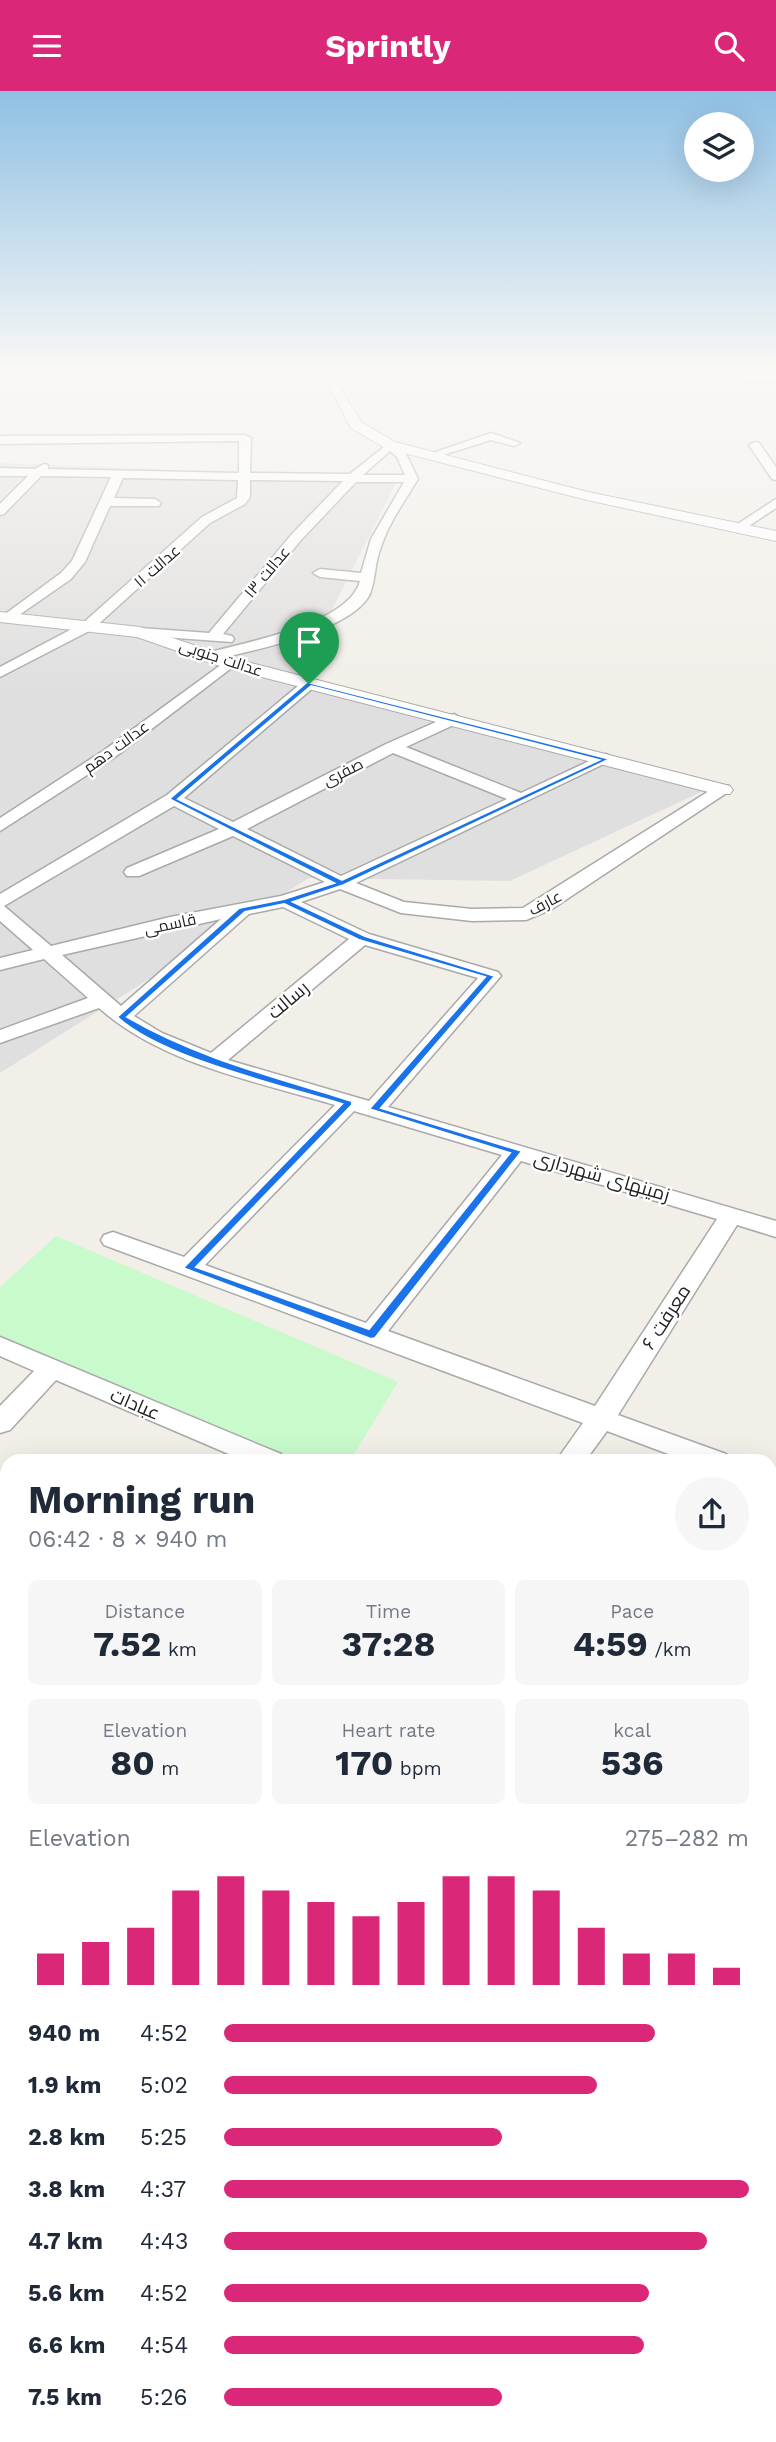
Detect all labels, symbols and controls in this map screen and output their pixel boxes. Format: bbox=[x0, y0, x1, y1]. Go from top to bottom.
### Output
icon: menu bbox=[28, 27, 66, 65]
text: Sprintly bbox=[325, 27, 451, 65]
icon: search bbox=[710, 27, 748, 65]
map controls bbox=[684, 112, 754, 182]
button: layers bbox=[684, 112, 754, 182]
street label: عدالت ۱۱ bbox=[130, 541, 184, 591]
street label: عدالت ۱۳ bbox=[240, 543, 294, 601]
pin bbox=[279, 612, 339, 684]
icon: arrive bbox=[290, 623, 328, 661]
street label: عدالت جنوبی bbox=[177, 636, 265, 681]
street label: عدالت دهم bbox=[80, 717, 154, 779]
street label: صفری bbox=[320, 754, 367, 791]
street label: عارف bbox=[525, 886, 565, 920]
street label: قاسمی bbox=[142, 909, 198, 940]
street label: رسالت bbox=[263, 976, 313, 1024]
street label: زمینهای شهرداری bbox=[531, 1146, 673, 1206]
street label: معرفت ۶ bbox=[637, 1280, 695, 1354]
street label: عبادات bbox=[107, 1383, 163, 1425]
button: share bbox=[675, 1477, 749, 1551]
text: Morning run bbox=[28, 1478, 255, 1522]
text: 06:42 · 8 × 940 m bbox=[28, 1526, 228, 1553]
text: Distance bbox=[104, 1600, 185, 1623]
text: Time bbox=[366, 1600, 411, 1623]
text: Pace bbox=[610, 1600, 654, 1623]
text: 7.52 bbox=[93, 1623, 161, 1665]
text: 37:28 bbox=[342, 1623, 435, 1665]
text: 4:59 bbox=[573, 1623, 648, 1665]
text: km bbox=[161, 1638, 197, 1661]
text: /km bbox=[648, 1638, 692, 1661]
text: Elevation bbox=[102, 1719, 187, 1742]
text: Heart rate bbox=[342, 1719, 435, 1742]
text: kcal bbox=[613, 1719, 651, 1742]
text: 80 bbox=[110, 1742, 155, 1784]
text: 170 bbox=[335, 1742, 393, 1784]
text: 536 bbox=[601, 1742, 664, 1784]
text: m bbox=[155, 1757, 179, 1780]
text: bpm bbox=[393, 1757, 442, 1780]
text: Elevation bbox=[28, 1825, 131, 1852]
text: 275–282 m bbox=[625, 1825, 749, 1852]
text: 940 m bbox=[28, 2020, 100, 2047]
text: 4:52 bbox=[140, 2020, 188, 2047]
text: 1.9 km bbox=[28, 2072, 101, 2099]
text: 5:02 bbox=[140, 2072, 188, 2099]
text: 2.8 km bbox=[28, 2124, 105, 2151]
text: 5:25 bbox=[140, 2124, 187, 2151]
text: 3.8 km bbox=[28, 2176, 105, 2203]
text: 4:37 bbox=[140, 2176, 186, 2203]
text: 4.7 km bbox=[28, 2228, 103, 2255]
text: 4:43 bbox=[140, 2228, 188, 2255]
text: 5.6 km bbox=[28, 2280, 105, 2307]
text: 4:52 bbox=[140, 2280, 188, 2307]
text: 6.6 km bbox=[28, 2332, 105, 2359]
text: 4:54 bbox=[140, 2332, 188, 2359]
text: 7.5 km bbox=[28, 2384, 102, 2411]
text: 5:26 bbox=[140, 2384, 188, 2411]

